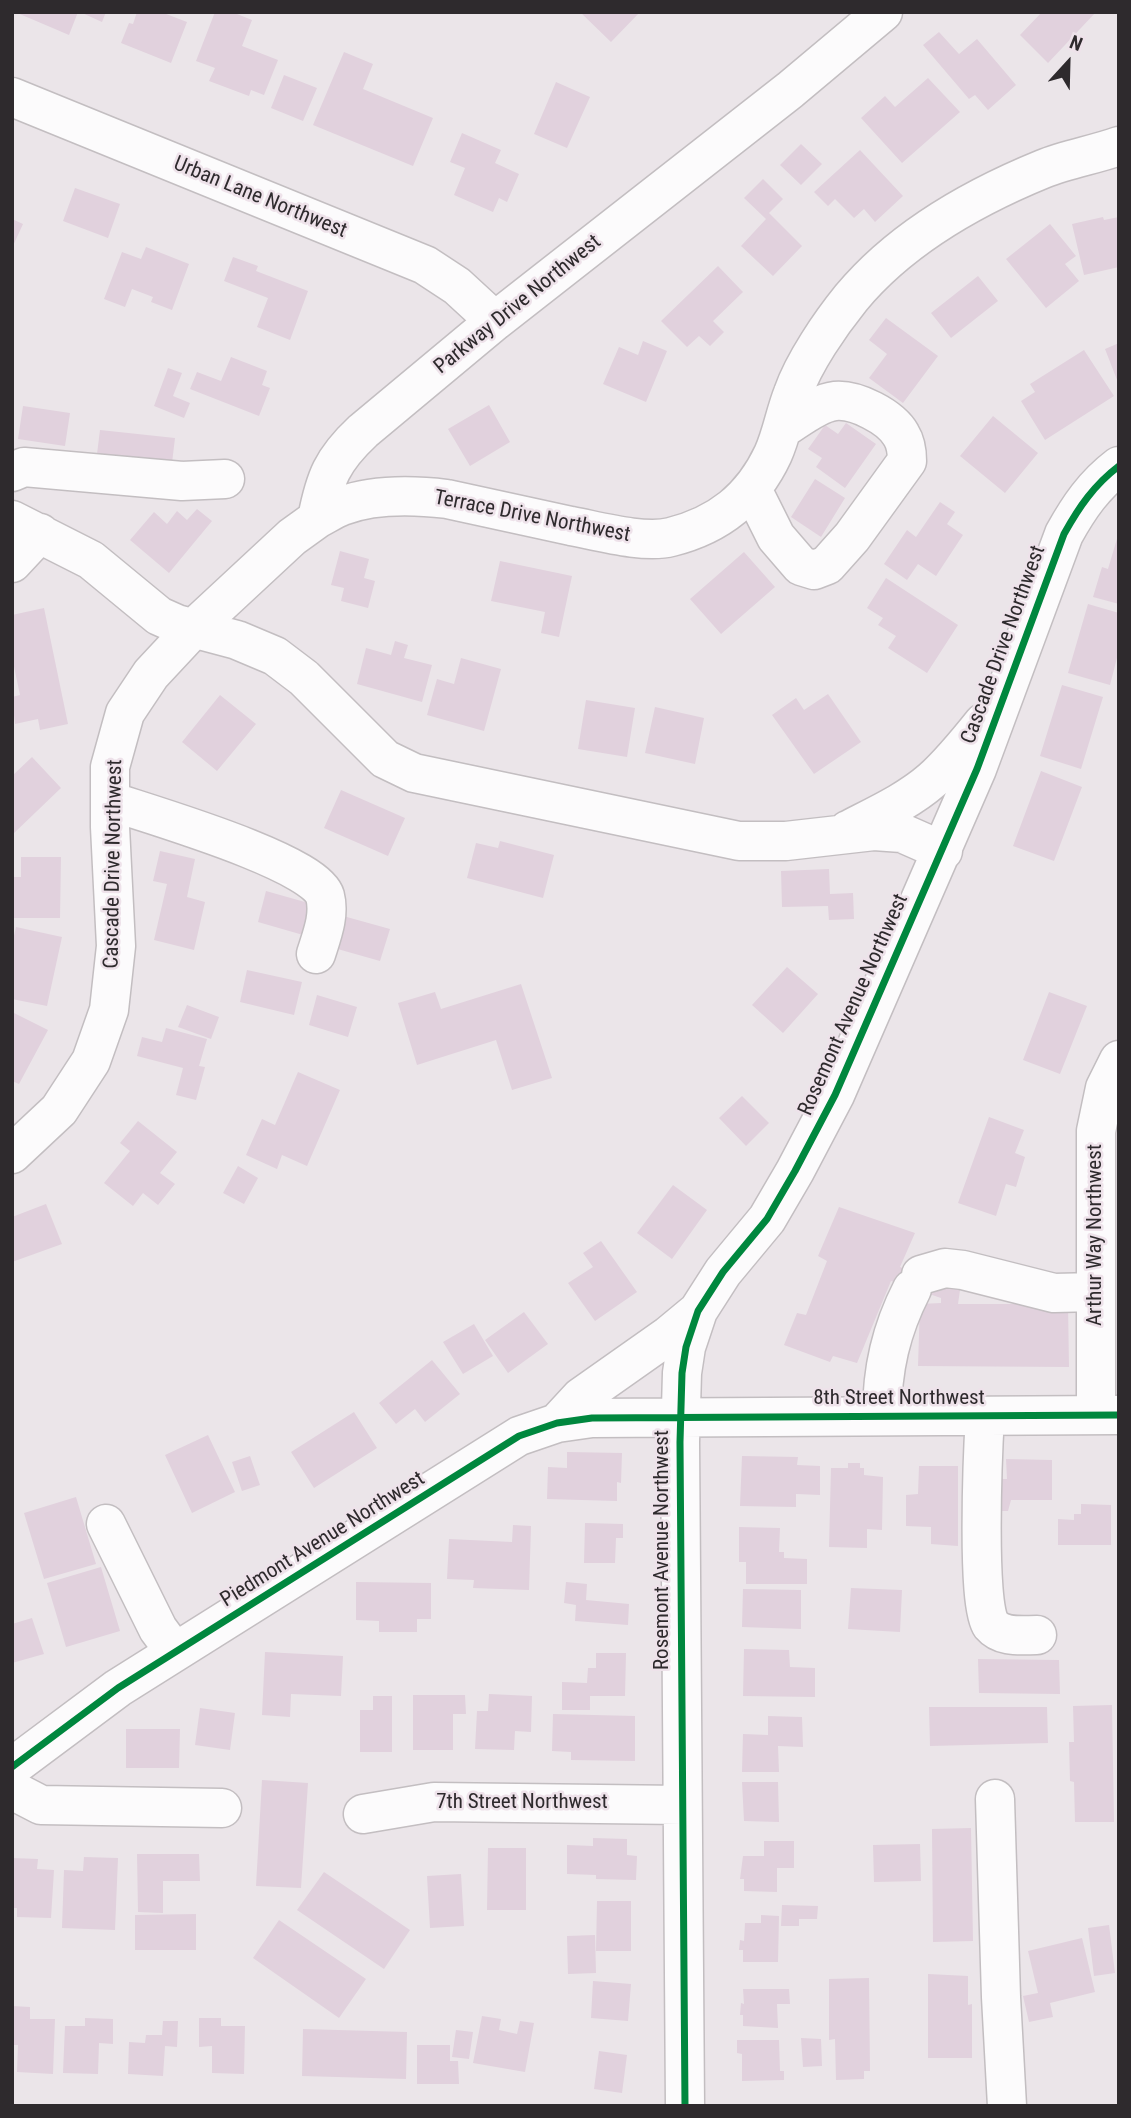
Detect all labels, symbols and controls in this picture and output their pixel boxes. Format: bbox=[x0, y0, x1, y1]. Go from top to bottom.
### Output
north arrow bbox=[1033, 28, 1103, 98]
text: N bbox=[1066, 30, 1086, 56]
street label: Urban Lane Northwest bbox=[170, 152, 350, 244]
street label: Parkway Drive Northwest bbox=[429, 230, 607, 380]
street label: Terrace Drive Northwest bbox=[432, 486, 632, 548]
street label: Cascade Drive Northwest bbox=[956, 542, 1052, 748]
street label: Cascade Drive Northwest bbox=[100, 759, 128, 969]
street label: Rosemont Avenue Northwest bbox=[794, 890, 914, 1120]
street label: Arthur Way Northwest bbox=[1083, 1144, 1109, 1326]
street label: 8th Street Northwest bbox=[813, 1386, 985, 1412]
street label: Rosemont Avenue Northwest bbox=[650, 1430, 676, 1670]
street label: Piedmont Avenue Northwest bbox=[216, 1467, 430, 1613]
street label: 7th Street Northwest bbox=[436, 1790, 608, 1816]

